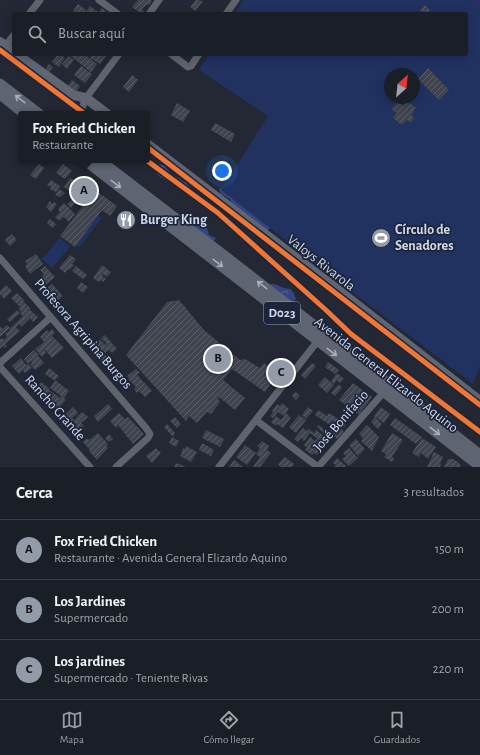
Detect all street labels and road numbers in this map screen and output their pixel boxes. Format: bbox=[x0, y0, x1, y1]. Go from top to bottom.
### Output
street label: Valoys Rivarola bbox=[284, 232, 358, 294]
street label: Profesora Agripina Burgos bbox=[31, 276, 135, 392]
road number: D023 bbox=[264, 302, 300, 324]
street label: Avenida General Elizardo Aquino bbox=[312, 315, 460, 435]
street label: Rancho Grande bbox=[22, 373, 88, 443]
street label: José Bonifacio bbox=[311, 388, 371, 454]

